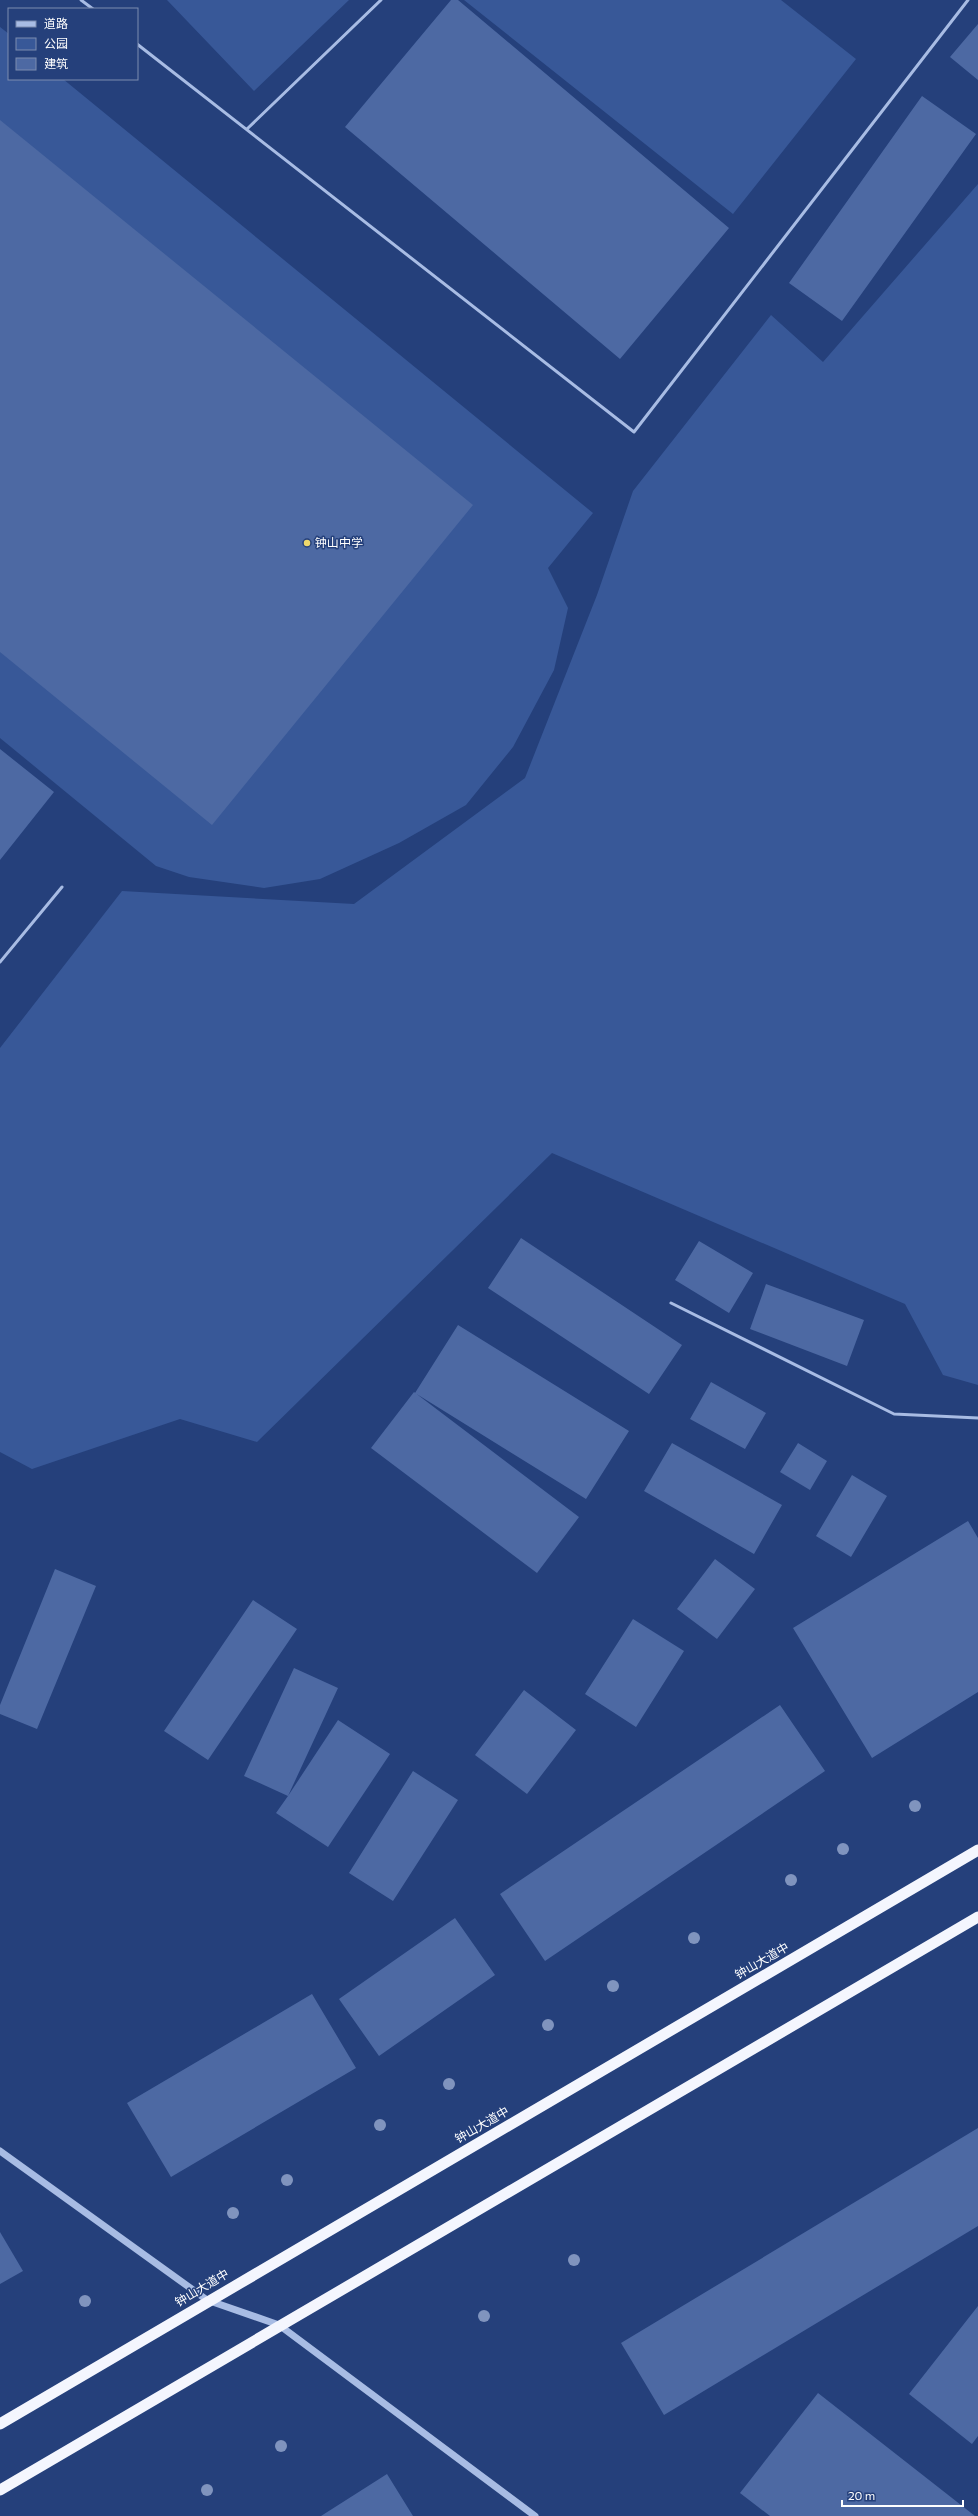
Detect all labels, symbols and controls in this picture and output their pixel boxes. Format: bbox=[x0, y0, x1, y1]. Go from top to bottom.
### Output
legend bbox=[8, 8, 138, 80]
text: 道路 bbox=[44, 16, 68, 30]
text: 公园 bbox=[44, 36, 68, 50]
text: 建筑 bbox=[44, 56, 68, 70]
place label: 钟山中学 bbox=[315, 535, 363, 549]
marker: 钟山中学 bbox=[302, 538, 312, 548]
street label: 钟山大道中 bbox=[732, 1939, 791, 1981]
street label: 钟山大道中 bbox=[452, 2103, 511, 2145]
street label: 钟山大道中 bbox=[172, 2266, 231, 2309]
scale bar bbox=[842, 2482, 963, 2508]
text: 20 m bbox=[848, 2488, 875, 2502]

